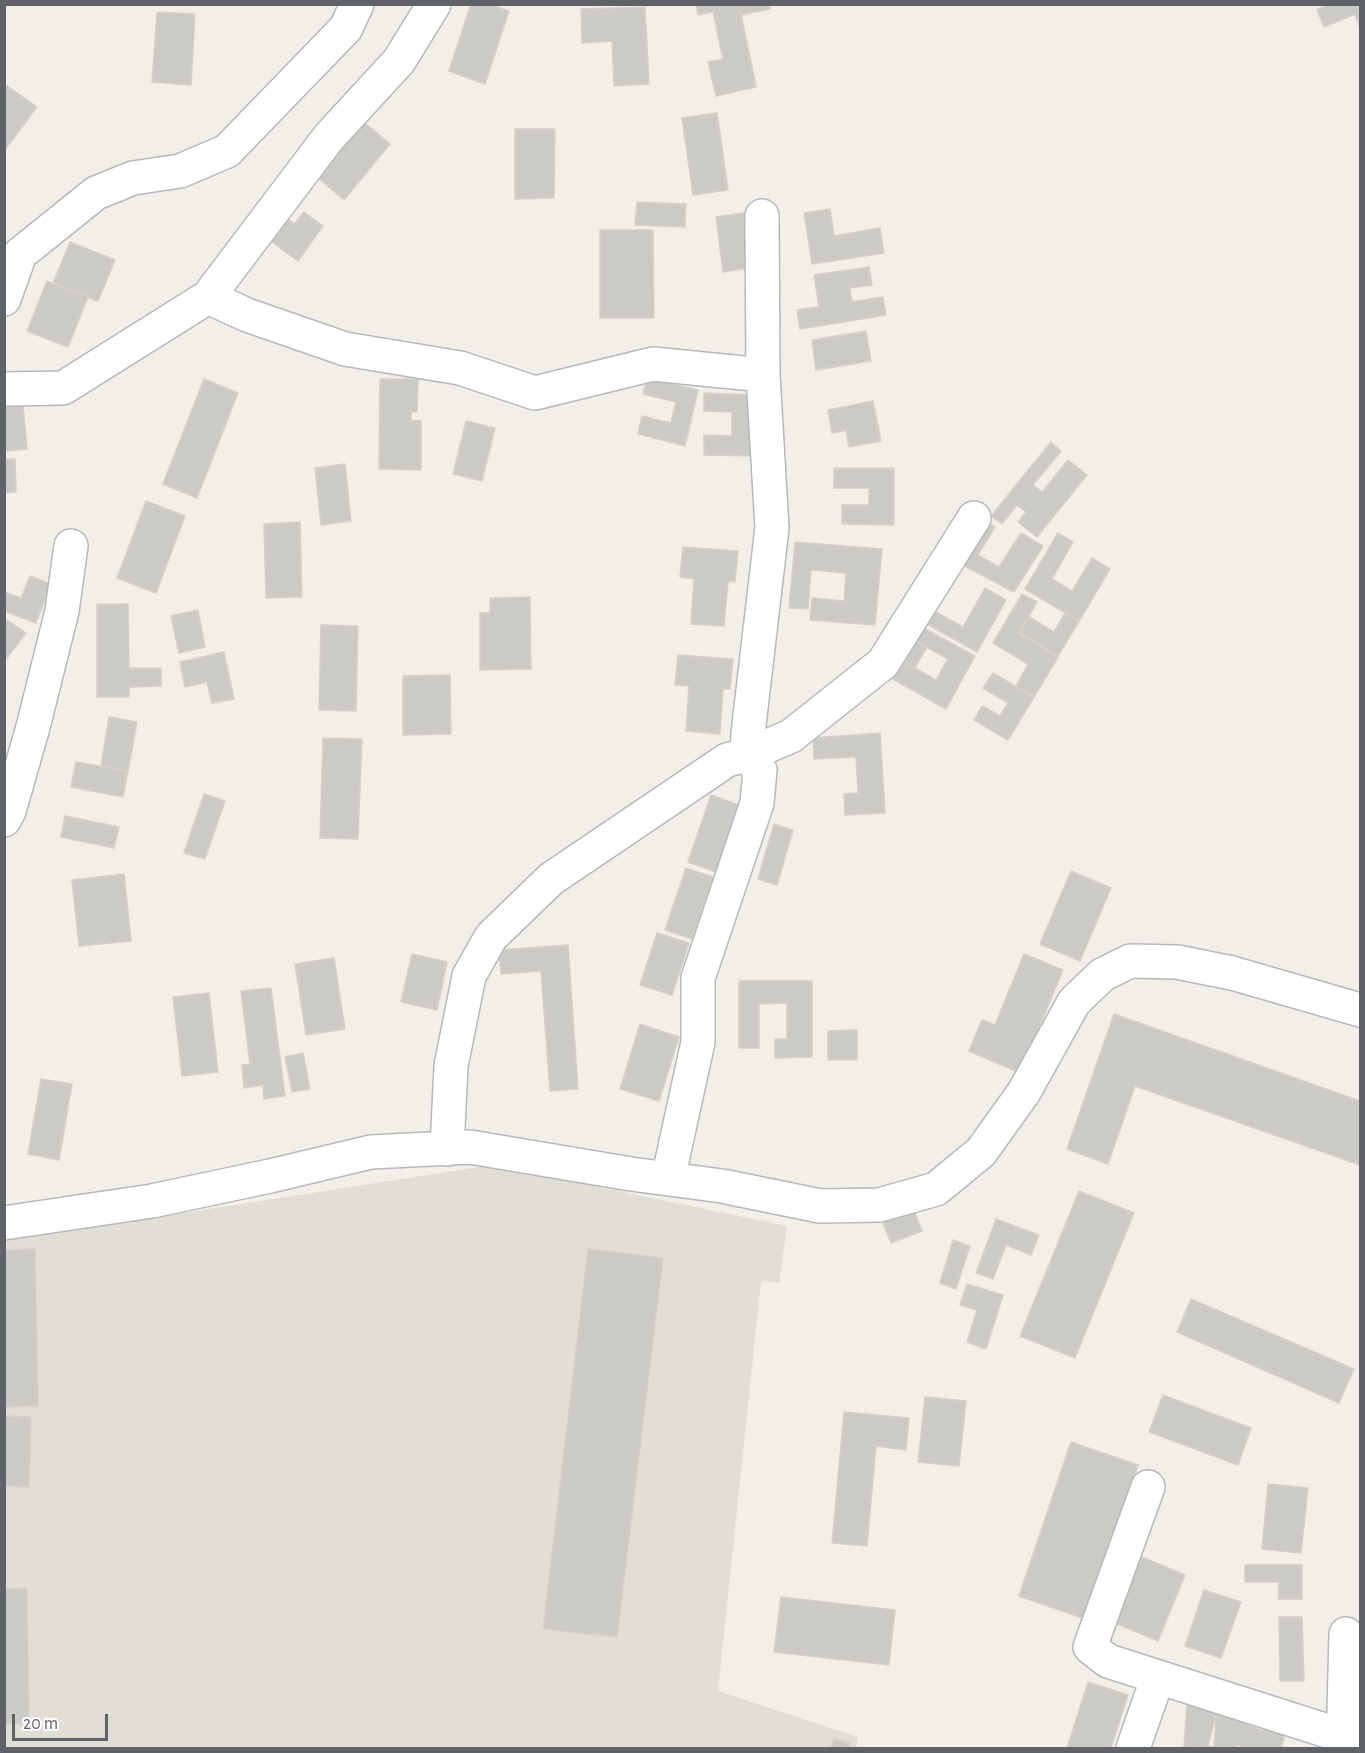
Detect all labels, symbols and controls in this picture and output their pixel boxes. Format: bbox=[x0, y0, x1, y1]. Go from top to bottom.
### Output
scale bar bbox=[15, 1702, 111, 1740]
text: 20 m bbox=[23, 1715, 58, 1733]

